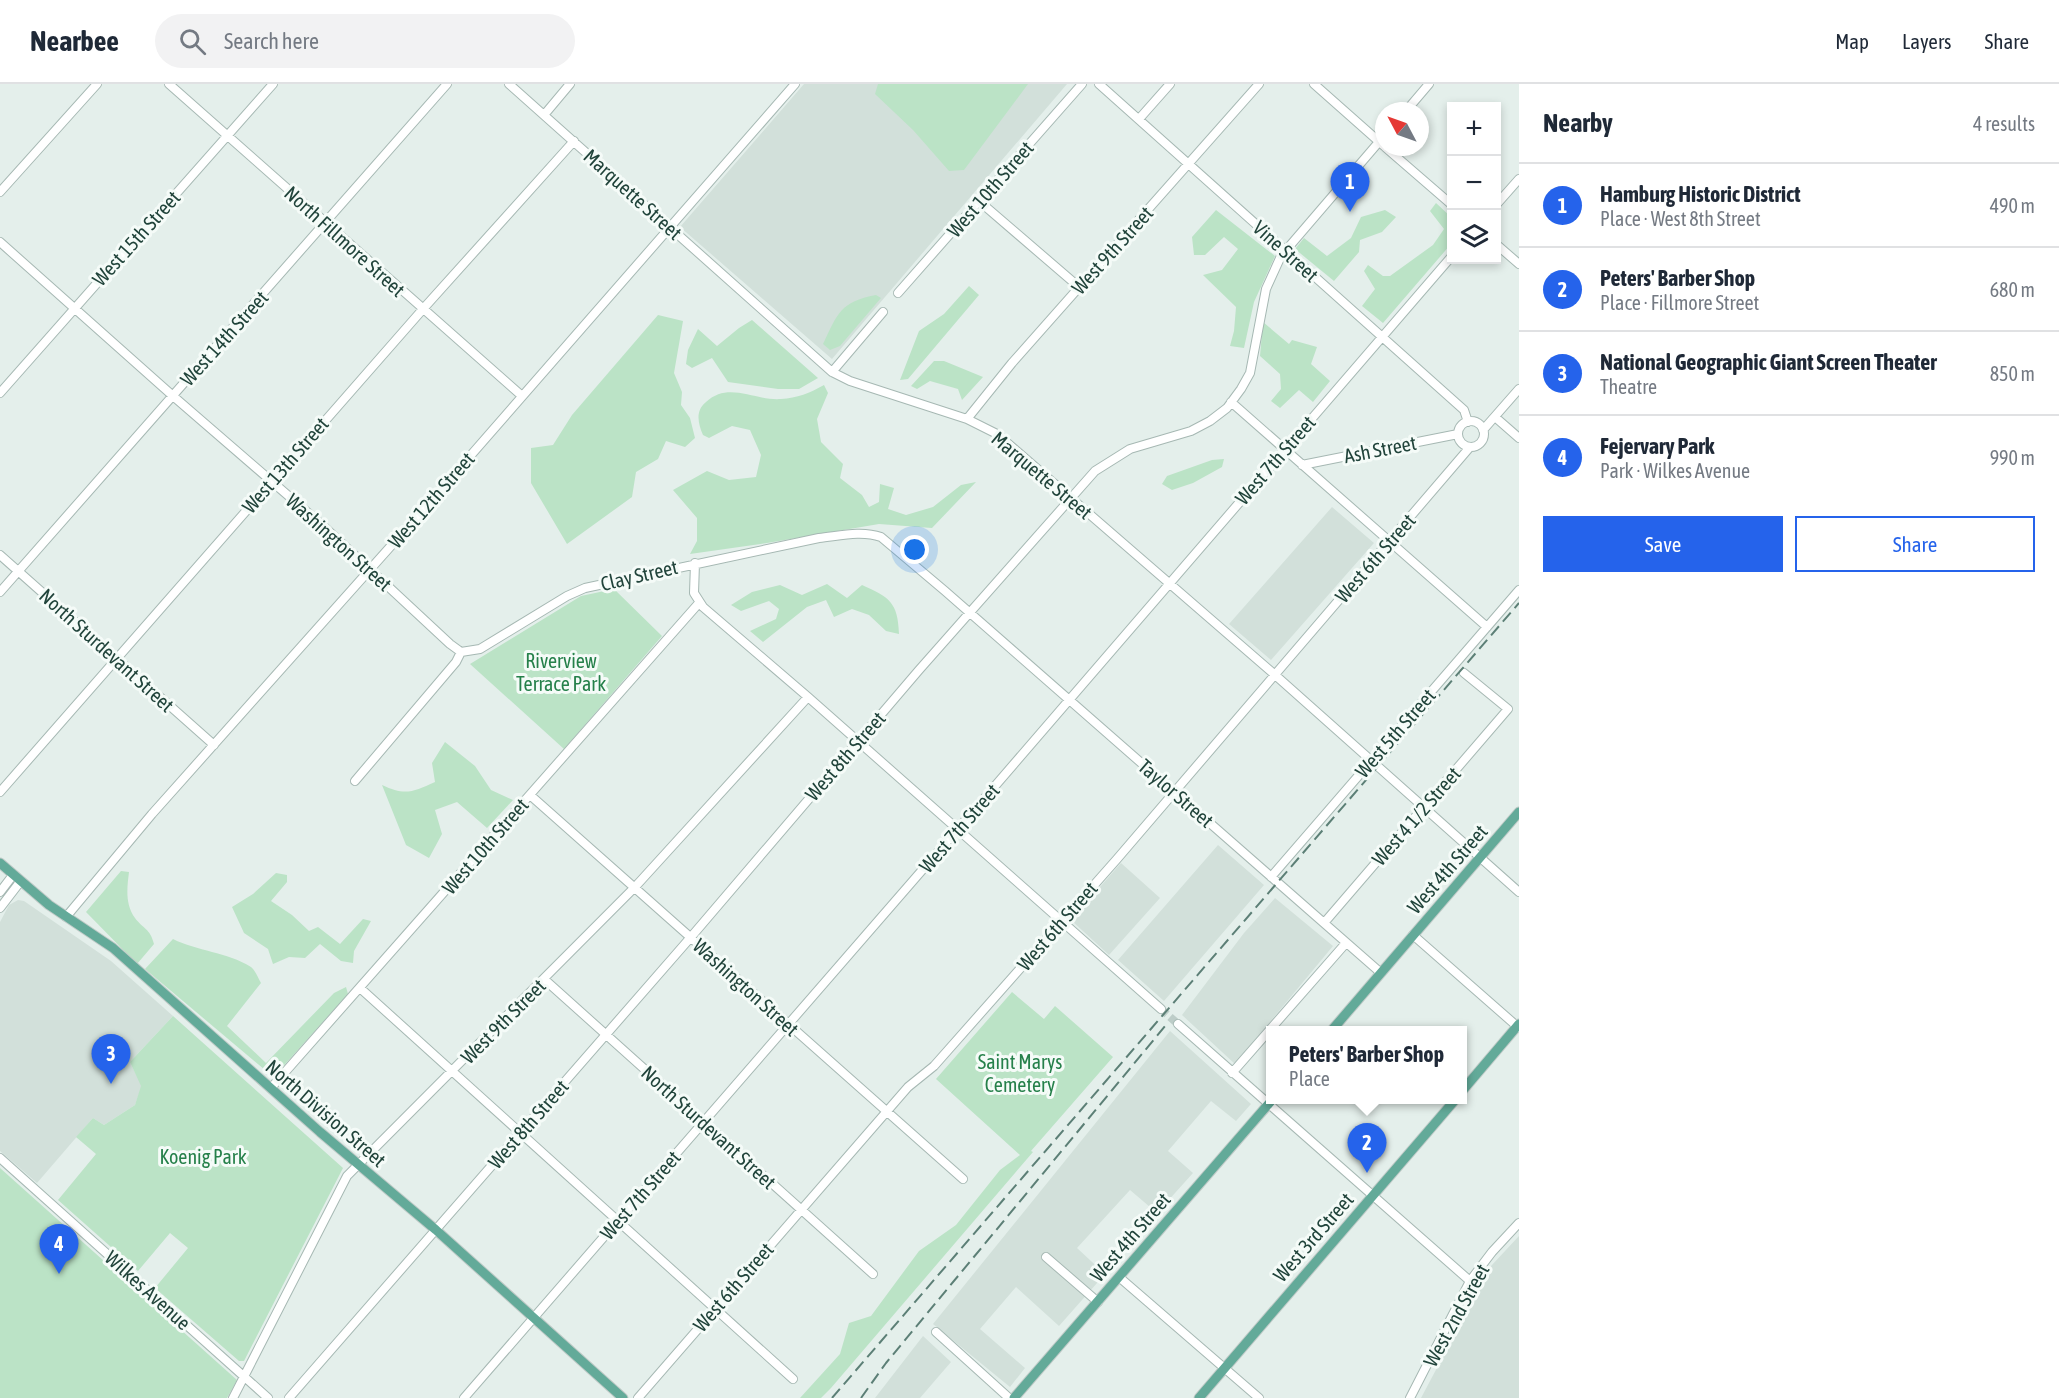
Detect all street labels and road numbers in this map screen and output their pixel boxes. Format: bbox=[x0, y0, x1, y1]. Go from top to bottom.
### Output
street label: West 10th Street bbox=[942, 136, 1038, 242]
street label: Marquette Street bbox=[579, 144, 687, 244]
street label: North Fillmore Street bbox=[280, 181, 410, 301]
street label: West 15th Street bbox=[87, 186, 185, 290]
street label: West 9th Street bbox=[1067, 201, 1158, 299]
street label: Vine Street bbox=[1249, 216, 1324, 286]
street label: West 14th Street bbox=[175, 286, 273, 390]
street label: West 7th Street bbox=[1230, 411, 1320, 509]
street label: West 13th Street bbox=[237, 412, 333, 518]
street label: Marquette Street bbox=[987, 426, 1097, 524]
street label: Ash Street bbox=[1342, 431, 1418, 467]
street label: West 12th Street bbox=[383, 447, 479, 553]
street label: Washington Street bbox=[281, 489, 397, 596]
street label: West 6th Street bbox=[1330, 509, 1420, 607]
street label: Clay Street bbox=[598, 555, 680, 595]
street label: North Sturdevant Street bbox=[35, 584, 179, 716]
street label: West 5th Street bbox=[1350, 684, 1440, 782]
street label: West 8th Street bbox=[800, 707, 890, 805]
street label: Taylor Street bbox=[1134, 754, 1218, 832]
street label: West 4 1/2 Street bbox=[1367, 762, 1465, 870]
street label: West 7th Street bbox=[914, 779, 1004, 877]
street label: West 10th Street bbox=[437, 793, 533, 899]
street label: West 4th Street bbox=[1402, 820, 1492, 918]
street label: West 6th Street bbox=[1012, 877, 1102, 975]
street label: Washington Street bbox=[688, 934, 804, 1041]
street label: West 9th Street bbox=[456, 974, 550, 1068]
street label: North Division Street bbox=[261, 1055, 391, 1171]
street label: North Sturdevant Street bbox=[637, 1061, 781, 1193]
street label: West 8th Street bbox=[483, 1075, 573, 1173]
street label: West 7th Street bbox=[595, 1146, 685, 1244]
street label: West 4th Street bbox=[1085, 1188, 1175, 1286]
street label: West 3rd Street bbox=[1268, 1188, 1358, 1286]
street label: West 6th Street bbox=[688, 1238, 778, 1336]
street label: Wilkes Avenue bbox=[101, 1246, 195, 1334]
street label: West 2nd Street bbox=[1418, 1259, 1494, 1370]

